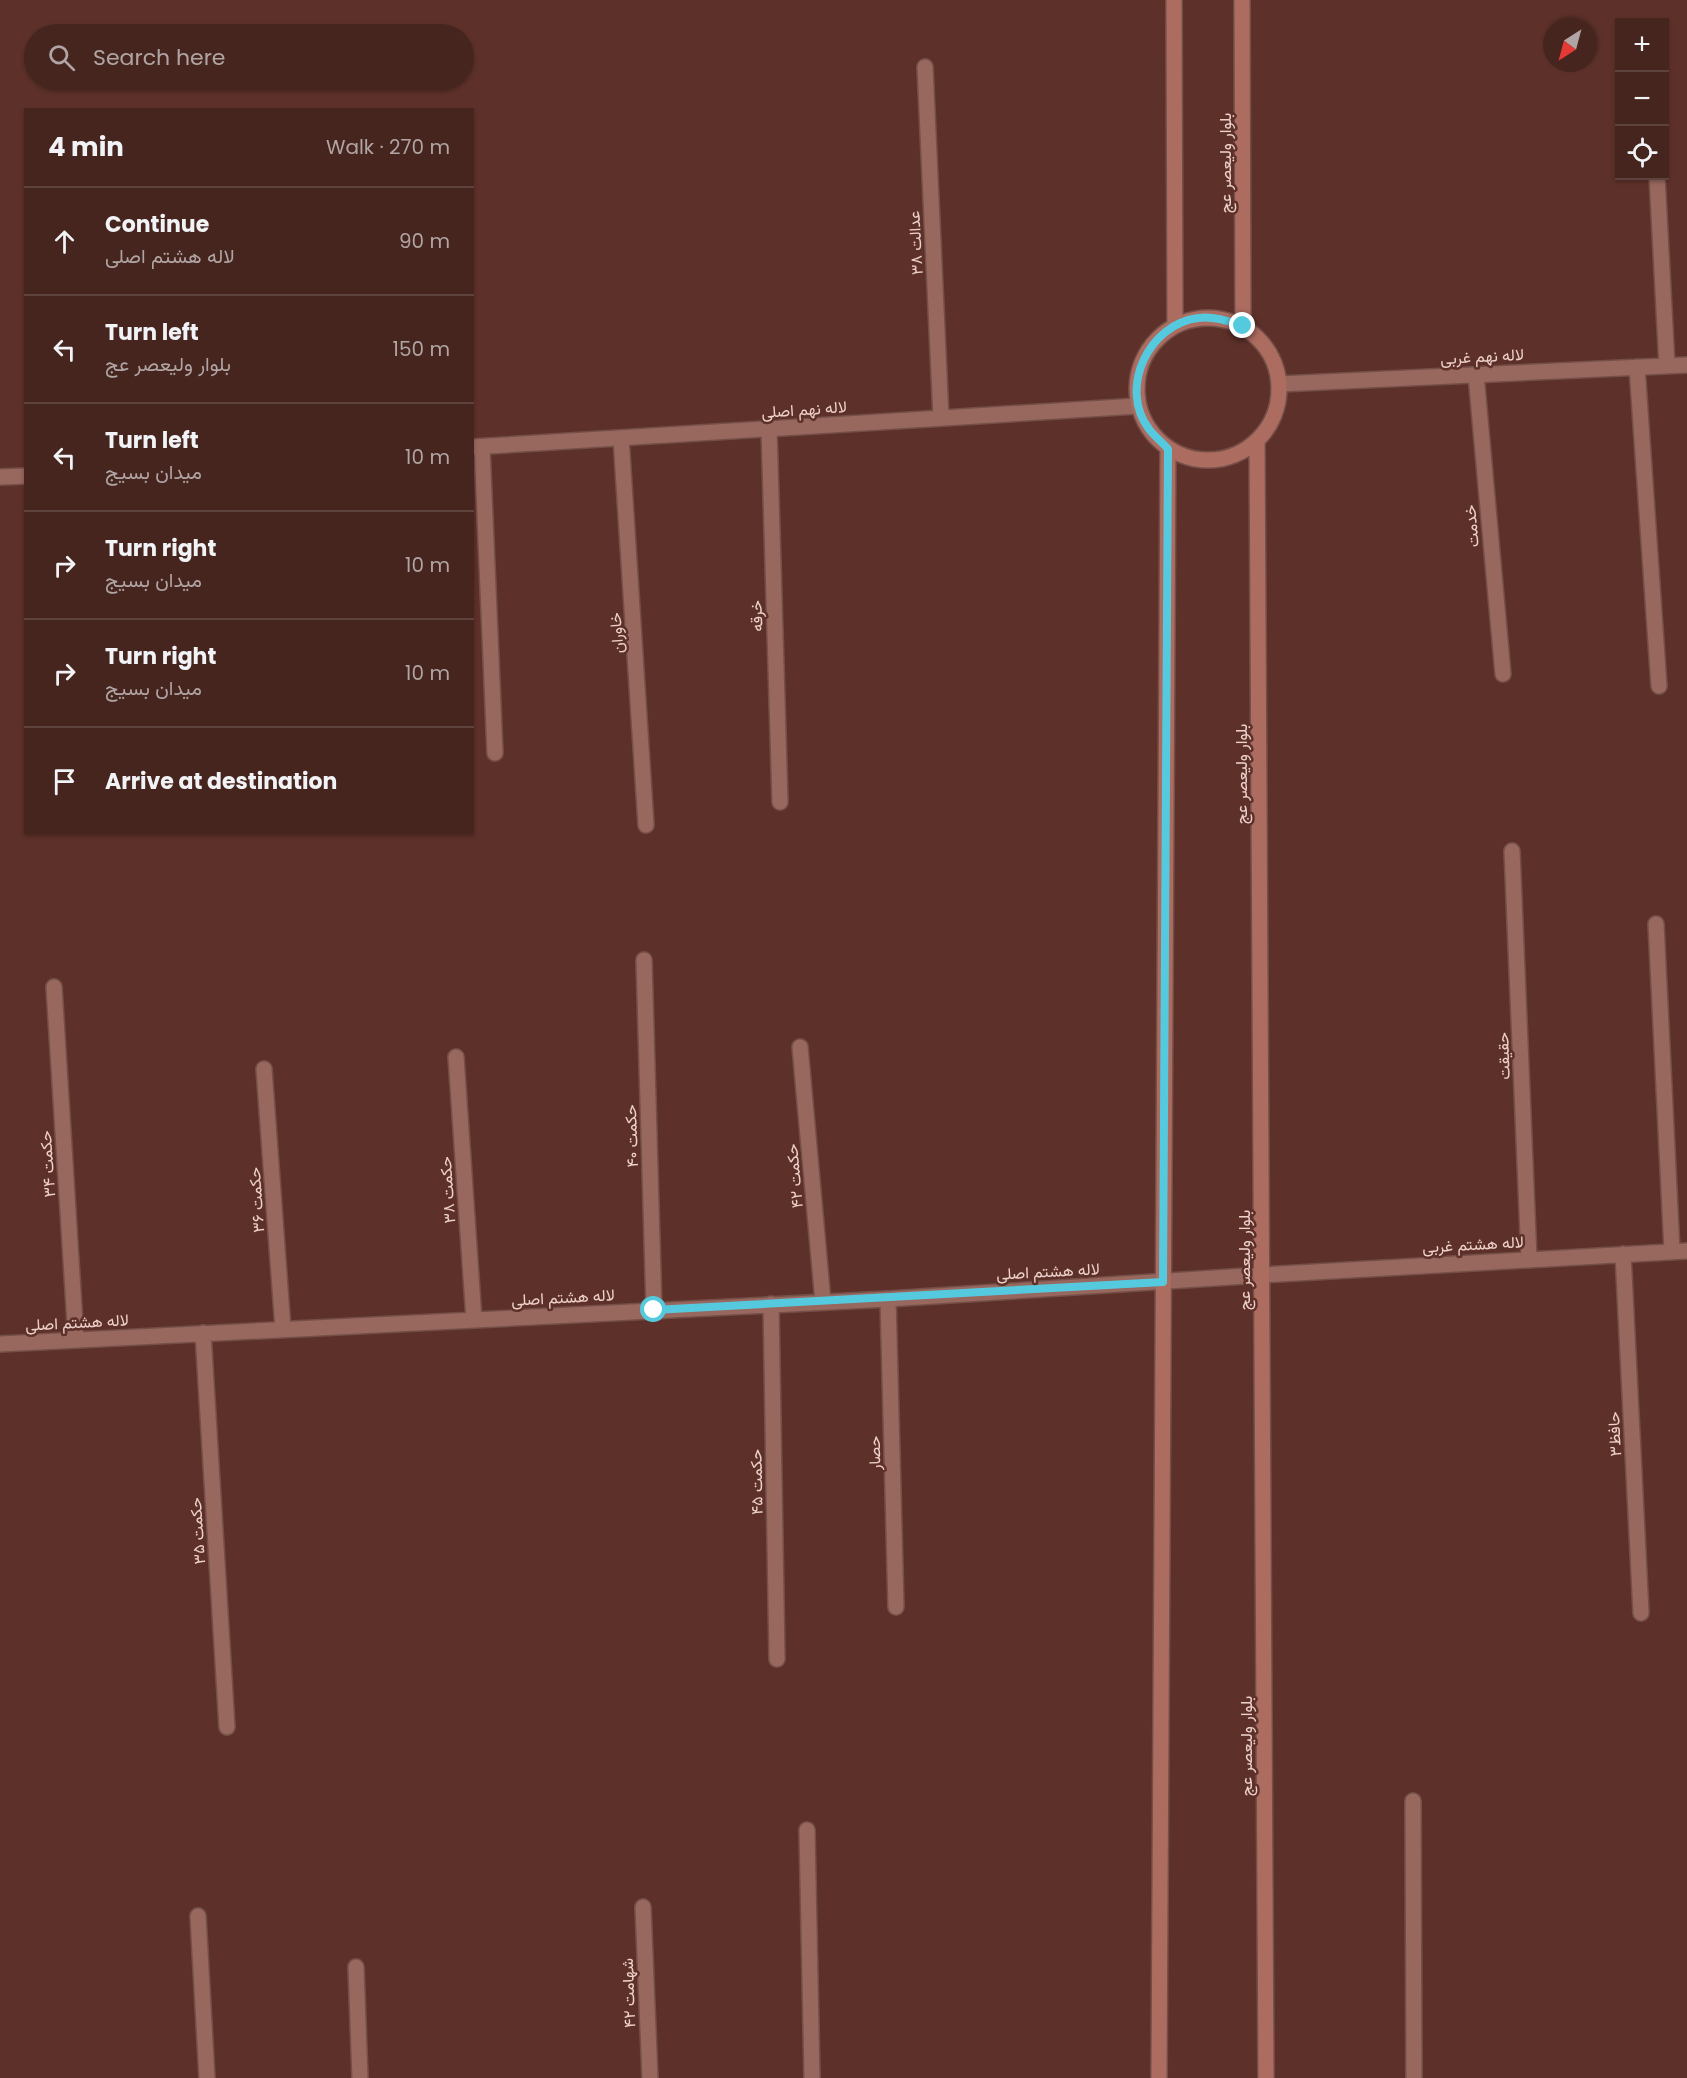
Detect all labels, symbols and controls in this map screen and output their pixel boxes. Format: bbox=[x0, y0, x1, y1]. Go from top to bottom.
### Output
north arrow bbox=[1543, 18, 1597, 72]
map controls bbox=[1615, 18, 1669, 180]
button: + bbox=[1615, 18, 1669, 72]
search box bbox=[24, 24, 474, 90]
icon: search bbox=[45, 41, 78, 74]
text: Search here bbox=[93, 42, 226, 73]
button: − bbox=[1615, 72, 1669, 126]
street label: بلوار ولیعصر عج bbox=[1214, 113, 1237, 213]
button: locate bbox=[1615, 126, 1669, 180]
text: 4 min bbox=[48, 129, 124, 165]
text: Walk · 270 m bbox=[326, 133, 450, 161]
text: Continue bbox=[105, 209, 209, 240]
street label: عدالت ٣٨ bbox=[902, 210, 929, 276]
icon: ahead bbox=[48, 225, 81, 258]
text: 90 m bbox=[399, 227, 450, 255]
text: لاله هشتم اصلی bbox=[105, 242, 235, 270]
route end bbox=[1229, 312, 1255, 338]
text: Turn left bbox=[105, 317, 199, 348]
icon: left bbox=[48, 333, 81, 366]
text: 150 m bbox=[393, 335, 450, 363]
street label: لاله نهم غربی bbox=[1440, 343, 1525, 370]
text: بلوار ولیعصر عج bbox=[105, 350, 231, 378]
street label: لاله نهم اصلی bbox=[760, 395, 848, 424]
text: Turn left bbox=[105, 425, 199, 456]
icon: left bbox=[48, 441, 81, 474]
text: 10 m bbox=[405, 443, 450, 471]
text: میدان بسیج bbox=[105, 458, 202, 486]
street label: خدمت bbox=[1458, 503, 1485, 548]
text: Turn right bbox=[105, 533, 216, 564]
icon: right bbox=[48, 549, 81, 582]
text: 10 m bbox=[405, 551, 450, 579]
text: میدان بسیج bbox=[105, 566, 202, 594]
street label: خرقه bbox=[744, 600, 769, 632]
street label: خاوران bbox=[604, 611, 629, 654]
text: Turn right bbox=[105, 641, 216, 672]
icon: right bbox=[48, 657, 81, 690]
text: 10 m bbox=[405, 659, 450, 687]
text: میدان بسیج bbox=[105, 674, 202, 702]
street label: بلوار ولیعصر عج bbox=[1230, 724, 1253, 824]
icon: arrive bbox=[48, 765, 81, 798]
text: Arrive at destination bbox=[105, 766, 337, 797]
street label: حقیقت bbox=[1491, 1032, 1516, 1080]
street label: حکمت ۴۰ bbox=[619, 1104, 644, 1168]
street label: حکمت ۳۴ bbox=[34, 1130, 61, 1198]
street label: حکمت ۴۲ bbox=[780, 1142, 809, 1209]
street label: حکمت ۳۸ bbox=[434, 1155, 461, 1224]
street label: حکمت ۳۶ bbox=[243, 1166, 270, 1233]
street label: بلوار ولیعصر عج bbox=[1233, 1210, 1256, 1310]
street label: لاله هشتم غربی bbox=[1422, 1230, 1524, 1259]
street label: لاله هشتم اصلی bbox=[996, 1257, 1100, 1286]
street label: لاله هشتم اصلی bbox=[511, 1283, 615, 1312]
route start bbox=[640, 1296, 666, 1322]
street label: لاله هشتم اصلی bbox=[25, 1308, 129, 1337]
street label: حافظ۳ bbox=[1602, 1411, 1627, 1457]
street label: حصار bbox=[863, 1435, 886, 1471]
street label: حکمت ۴۵ bbox=[744, 1449, 769, 1515]
street label: حکمت ۳۵ bbox=[184, 1496, 211, 1565]
street label: بلوار ولیعصر عج bbox=[1235, 1696, 1258, 1796]
street label: شهامت ۴۲ bbox=[616, 1958, 641, 2028]

